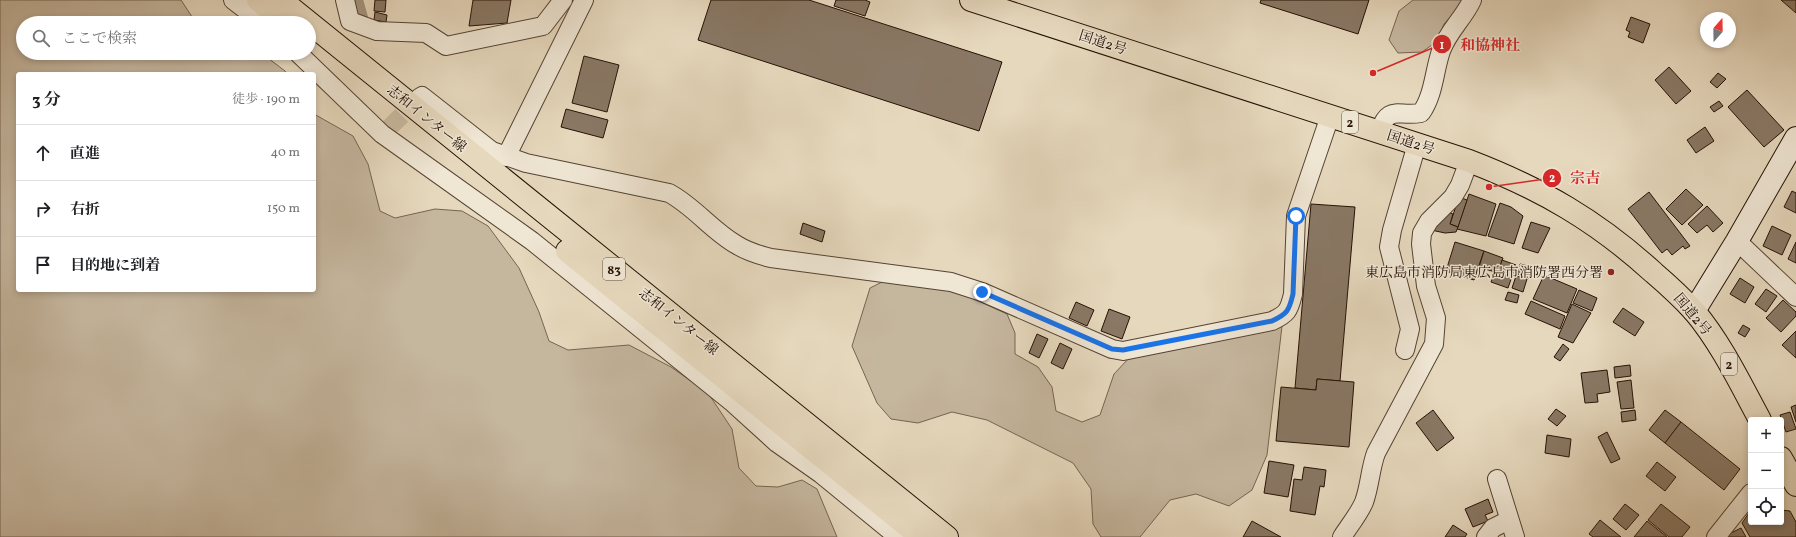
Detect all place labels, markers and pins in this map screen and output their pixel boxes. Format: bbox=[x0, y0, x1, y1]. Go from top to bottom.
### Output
callout: 和協神社 bbox=[1432, 31, 1528, 58]
callout: 宗吉 bbox=[1542, 165, 1608, 192]
place label: 東広島市消防局東広島市消防署西分署 bbox=[1365, 264, 1603, 283]
marker: 東広島市消防局東広島市消防署西分署 bbox=[1606, 267, 1616, 277]

